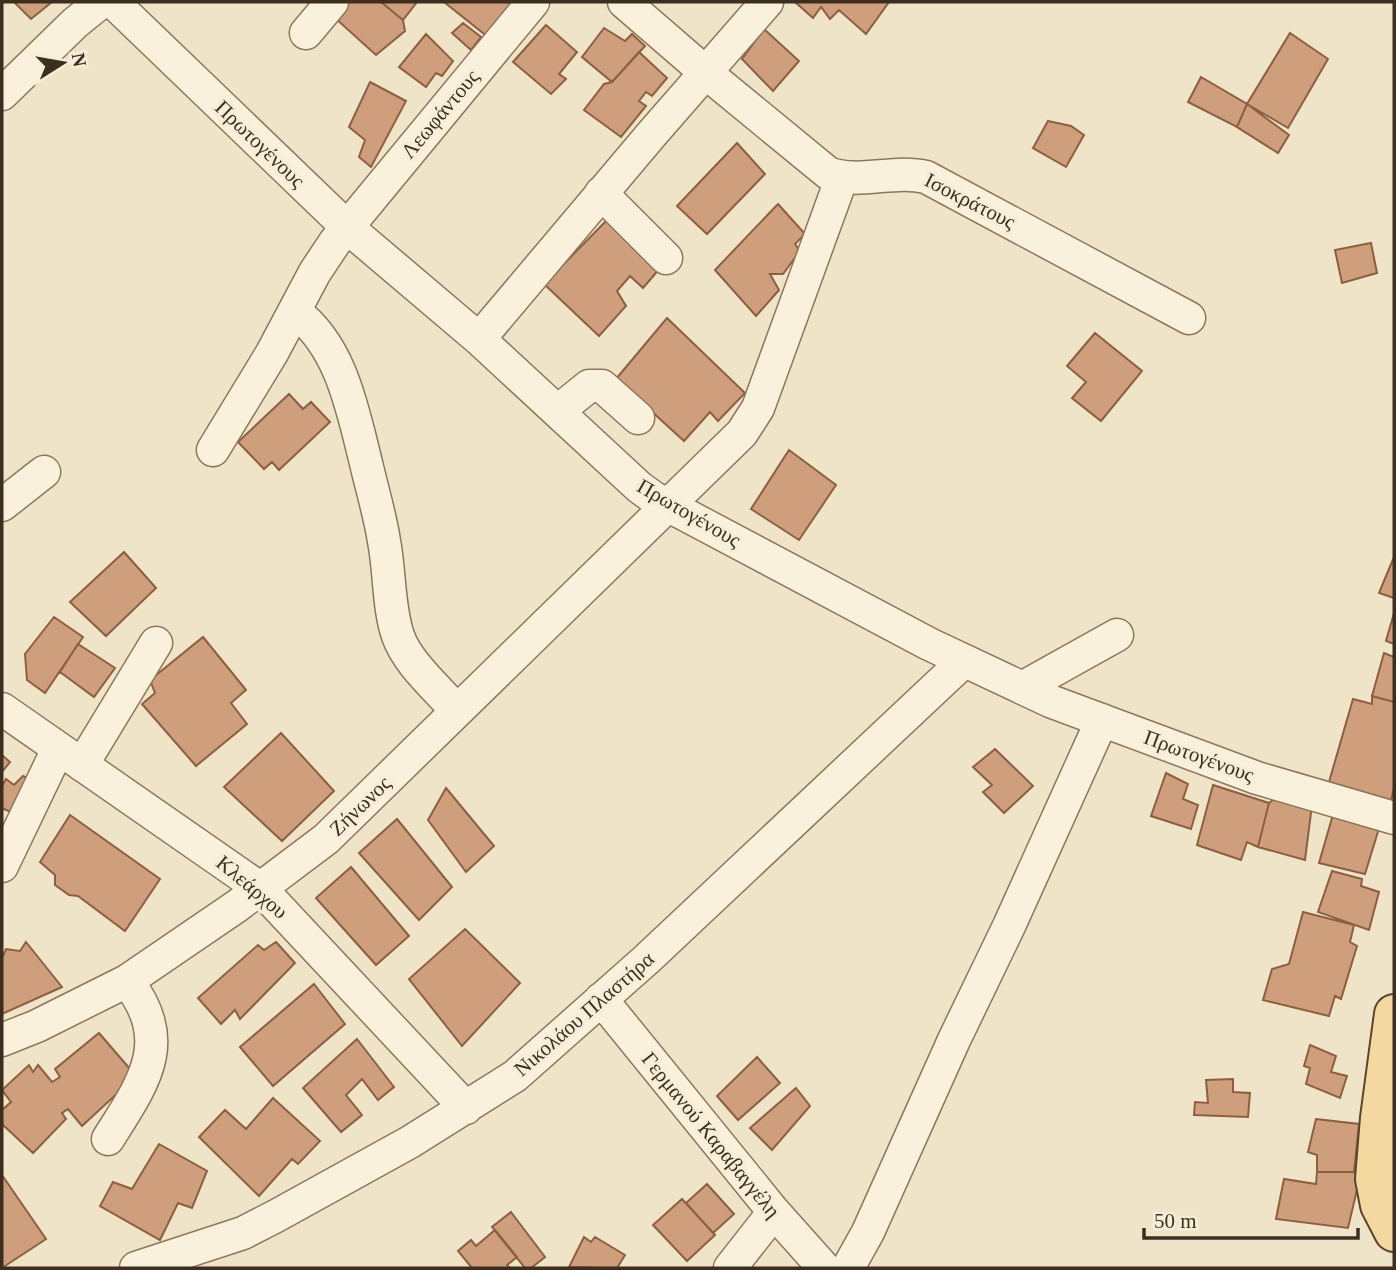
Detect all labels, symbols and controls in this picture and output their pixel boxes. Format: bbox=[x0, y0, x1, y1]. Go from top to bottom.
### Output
north arrow bbox=[28, 28, 98, 98]
text: N bbox=[68, 51, 91, 69]
street label: Λεωφάντους bbox=[396, 64, 484, 163]
street label: Πρωτογένους bbox=[210, 95, 310, 193]
street label: Ισοκράτους bbox=[921, 168, 1020, 234]
street label: Πρωτογένους bbox=[633, 474, 745, 553]
street label: Πρωτογένους bbox=[1141, 725, 1258, 787]
street label: Ζήνωνος bbox=[325, 771, 396, 841]
street label: Κλεάρχου bbox=[212, 850, 292, 924]
street label: Νικολάου Πλαστήρα bbox=[509, 947, 659, 1081]
street label: Γερμανού Καραβαγγέλη bbox=[637, 1047, 785, 1223]
scale bar bbox=[1144, 1196, 1358, 1240]
text: 50 m bbox=[1154, 1209, 1197, 1233]

